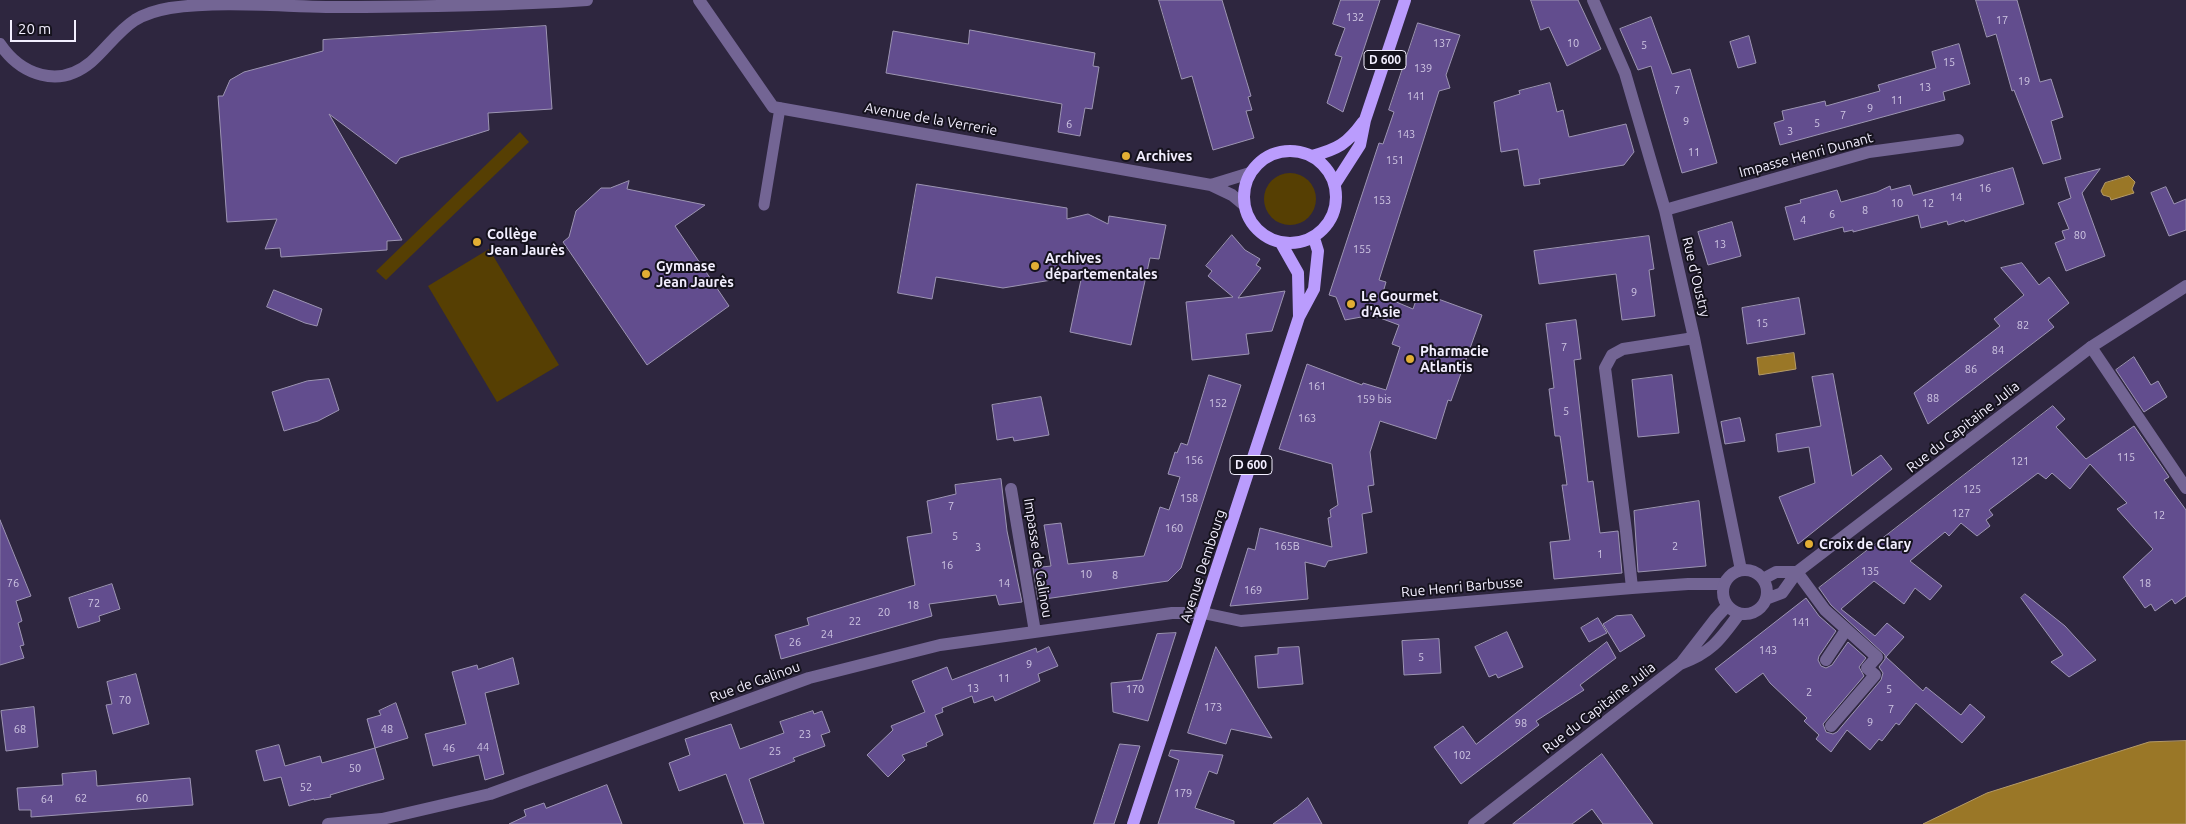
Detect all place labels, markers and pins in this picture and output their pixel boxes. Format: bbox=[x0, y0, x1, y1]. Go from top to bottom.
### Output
place label: Archives bbox=[1136, 148, 1192, 164]
marker: Archives bbox=[1120, 150, 1132, 162]
place label: Collège Jean Jaurès bbox=[487, 226, 565, 258]
marker: Collège Jean Jaurès bbox=[471, 236, 483, 248]
place label: Archives départementales bbox=[1045, 250, 1158, 282]
place label: Gymnase Jean Jaurès bbox=[656, 258, 734, 290]
marker: Archives départementales bbox=[1029, 260, 1041, 272]
marker: Gymnase Jean Jaurès bbox=[640, 268, 652, 280]
place label: Le Gourmet d'Asie bbox=[1361, 288, 1438, 321]
marker: Le Gourmet d'Asie bbox=[1345, 298, 1357, 310]
place label: Pharmacie Atlantis bbox=[1420, 343, 1489, 376]
marker: Pharmacie Atlantis bbox=[1404, 353, 1416, 365]
place label: Croix de Clary bbox=[1819, 536, 1911, 552]
marker: Croix de Clary bbox=[1803, 538, 1815, 550]

